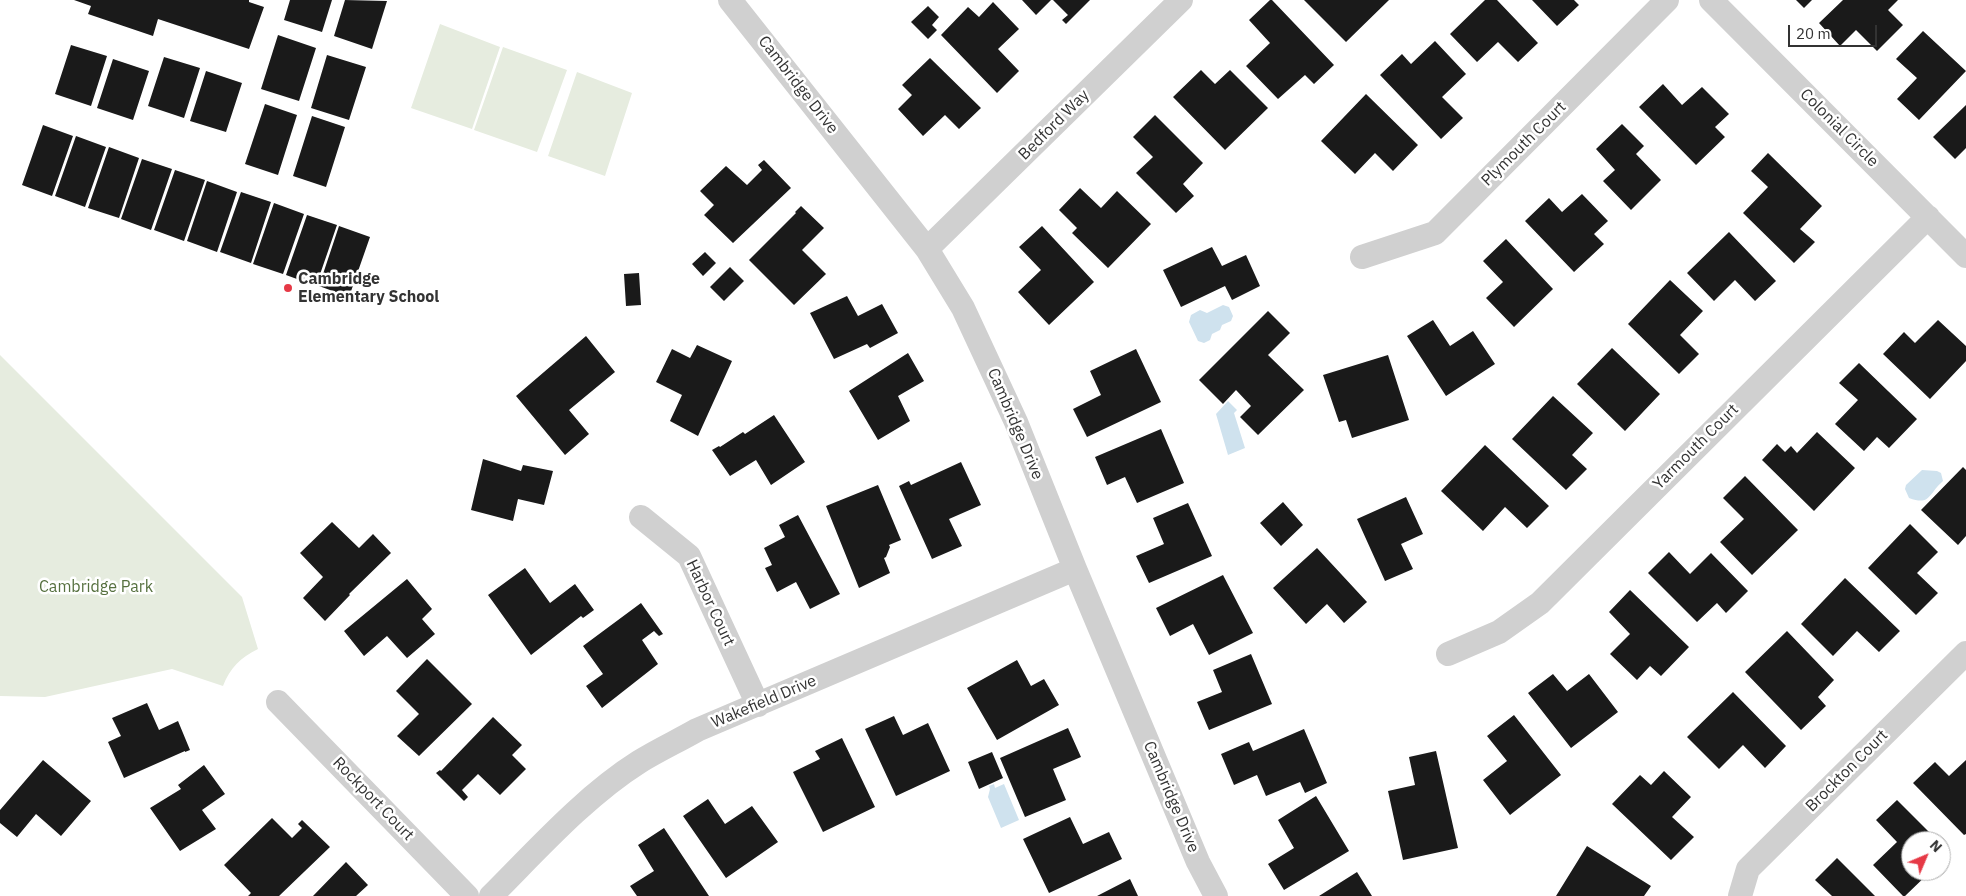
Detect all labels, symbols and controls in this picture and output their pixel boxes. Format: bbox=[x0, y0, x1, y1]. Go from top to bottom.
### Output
scale bar bbox=[1791, 15, 1880, 47]
text: 20 m bbox=[1796, 24, 1831, 43]
street label: Cambridge Drive bbox=[754, 32, 842, 138]
street label: Colonial Circle bbox=[1796, 85, 1882, 171]
street label: Bedford Way bbox=[1015, 86, 1093, 164]
street label: Plymouth Court bbox=[1478, 98, 1570, 190]
place label: Cambridge Elementary School bbox=[298, 269, 439, 307]
marker: Cambridge Elementary School bbox=[282, 282, 294, 294]
street label: Cambridge Drive bbox=[983, 366, 1047, 482]
street label: Yarmouth Court bbox=[1649, 400, 1743, 494]
street label: Harbor Court bbox=[682, 557, 738, 649]
park label: Cambridge Park bbox=[39, 577, 153, 597]
street label: Wakefield Drive bbox=[709, 671, 819, 733]
street label: Brockton Court bbox=[1802, 726, 1892, 816]
street label: Cambridge Drive bbox=[1139, 739, 1203, 855]
street label: Rockport Court bbox=[328, 753, 418, 845]
north arrow bbox=[1901, 831, 1951, 881]
text: N bbox=[1926, 836, 1946, 856]

